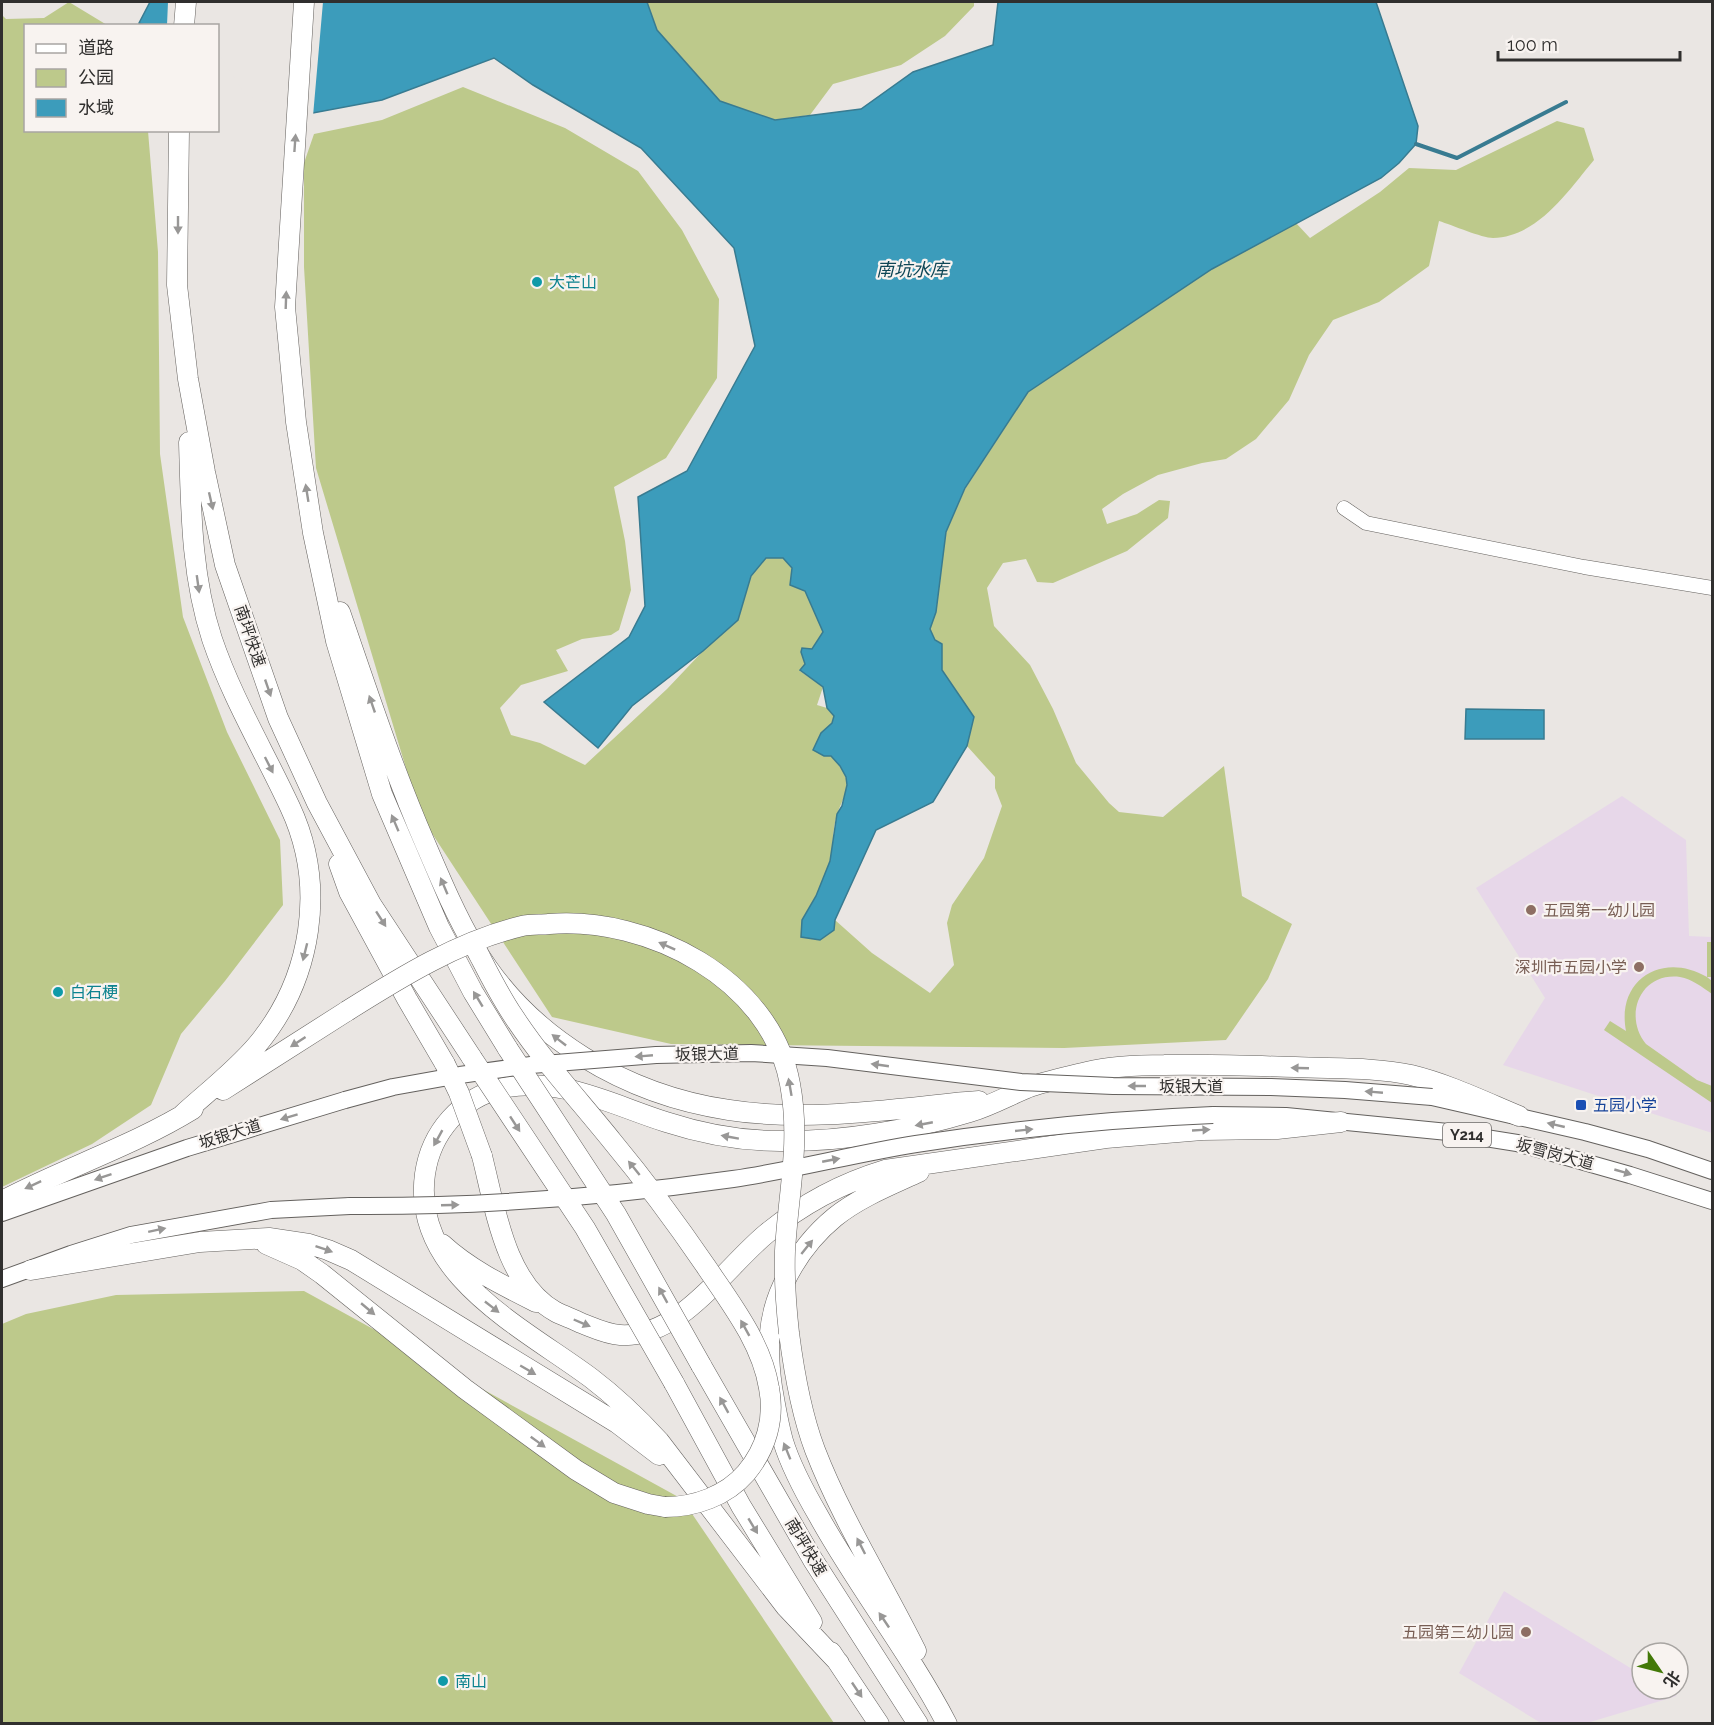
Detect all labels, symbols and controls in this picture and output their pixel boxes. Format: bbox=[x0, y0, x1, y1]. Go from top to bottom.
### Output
legend bbox=[24, 24, 219, 132]
scale bar bbox=[1498, 24, 1680, 62]
text: 100 m bbox=[1507, 34, 1558, 55]
text: 道路 bbox=[78, 37, 114, 58]
text: 公园 bbox=[78, 67, 114, 88]
text: 水域 bbox=[78, 97, 114, 118]
one-way arrow bbox=[291, 134, 300, 153]
one-way arrow bbox=[173, 216, 183, 235]
water label: 南坑水库 bbox=[876, 259, 951, 280]
place label: 大芒山 bbox=[549, 273, 597, 292]
marker: 大芒山 bbox=[530, 275, 544, 289]
one-way arrow bbox=[281, 290, 291, 309]
one-way arrow bbox=[302, 484, 311, 503]
one-way arrow bbox=[207, 492, 216, 511]
one-way arrow bbox=[194, 575, 203, 594]
street label: 南坪快速 bbox=[231, 603, 269, 669]
one-way arrow bbox=[263, 679, 273, 697]
one-way arrow bbox=[367, 695, 376, 713]
one-way arrow bbox=[264, 757, 274, 774]
one-way arrow bbox=[390, 814, 399, 832]
one-way arrow bbox=[439, 877, 448, 894]
place label: 五园第一幼儿园 bbox=[1543, 901, 1655, 920]
marker: 五园第一幼儿园 bbox=[1524, 903, 1538, 917]
one-way arrow bbox=[375, 910, 387, 926]
one-way arrow bbox=[659, 941, 676, 950]
one-way arrow bbox=[299, 942, 309, 961]
place label: 深圳市五园小学 bbox=[1515, 958, 1627, 977]
marker: 深圳市五园小学 bbox=[1632, 960, 1646, 974]
place label: 白石梗 bbox=[70, 983, 118, 1002]
marker: 白石梗 bbox=[51, 985, 65, 999]
one-way arrow bbox=[473, 990, 483, 1007]
one-way arrow bbox=[551, 1033, 567, 1046]
one-way arrow bbox=[290, 1037, 306, 1048]
street label: 坂银大道 bbox=[675, 1044, 739, 1064]
one-way arrow bbox=[634, 1051, 653, 1061]
one-way arrow bbox=[870, 1061, 889, 1070]
one-way arrow bbox=[1291, 1063, 1310, 1072]
one-way arrow bbox=[785, 1077, 794, 1096]
street label: 坂银大道 bbox=[1159, 1077, 1223, 1096]
one-way arrow bbox=[1127, 1081, 1146, 1091]
one-way arrow bbox=[1364, 1087, 1383, 1097]
place label: 五园小学 bbox=[1593, 1096, 1657, 1115]
marker: 五园小学 bbox=[1574, 1098, 1588, 1112]
one-way arrow bbox=[280, 1113, 298, 1122]
street label: 坂银大道 bbox=[197, 1116, 263, 1152]
one-way arrow bbox=[509, 1116, 520, 1133]
one-way arrow bbox=[1546, 1119, 1565, 1129]
one-way arrow bbox=[914, 1120, 933, 1129]
road number: Y214 bbox=[1443, 1123, 1491, 1147]
one-way arrow bbox=[1014, 1125, 1033, 1135]
one-way arrow bbox=[1191, 1126, 1210, 1135]
one-way arrow bbox=[433, 1130, 443, 1147]
one-way arrow bbox=[721, 1132, 740, 1141]
street label: 坂雪岗大道 bbox=[1514, 1134, 1596, 1174]
one-way arrow bbox=[822, 1155, 841, 1164]
one-way arrow bbox=[628, 1160, 640, 1175]
one-way arrow bbox=[1613, 1168, 1632, 1178]
one-way arrow bbox=[94, 1172, 112, 1182]
one-way arrow bbox=[24, 1180, 41, 1189]
one-way arrow bbox=[441, 1201, 460, 1210]
one-way arrow bbox=[148, 1225, 167, 1234]
one-way arrow bbox=[800, 1239, 812, 1254]
one-way arrow bbox=[316, 1244, 334, 1254]
one-way arrow bbox=[658, 1286, 668, 1303]
one-way arrow bbox=[484, 1300, 500, 1313]
one-way arrow bbox=[360, 1303, 376, 1316]
one-way arrow bbox=[573, 1319, 591, 1328]
one-way arrow bbox=[740, 1319, 750, 1336]
one-way arrow bbox=[520, 1364, 536, 1375]
one-way arrow bbox=[719, 1396, 729, 1413]
one-way arrow bbox=[531, 1436, 546, 1448]
one-way arrow bbox=[782, 1442, 792, 1460]
street label: 南坪快速 bbox=[781, 1515, 831, 1579]
one-way arrow bbox=[748, 1518, 759, 1534]
one-way arrow bbox=[856, 1537, 866, 1554]
one-way arrow bbox=[878, 1612, 889, 1628]
place label: 五园第三幼儿园 bbox=[1402, 1623, 1514, 1642]
marker: 五园第三幼儿园 bbox=[1519, 1625, 1533, 1639]
north arrow bbox=[1630, 1641, 1690, 1701]
text: 北 bbox=[1660, 1667, 1684, 1691]
place label: 南山 bbox=[455, 1672, 487, 1691]
marker: 南山 bbox=[436, 1674, 450, 1688]
one-way arrow bbox=[852, 1682, 863, 1699]

